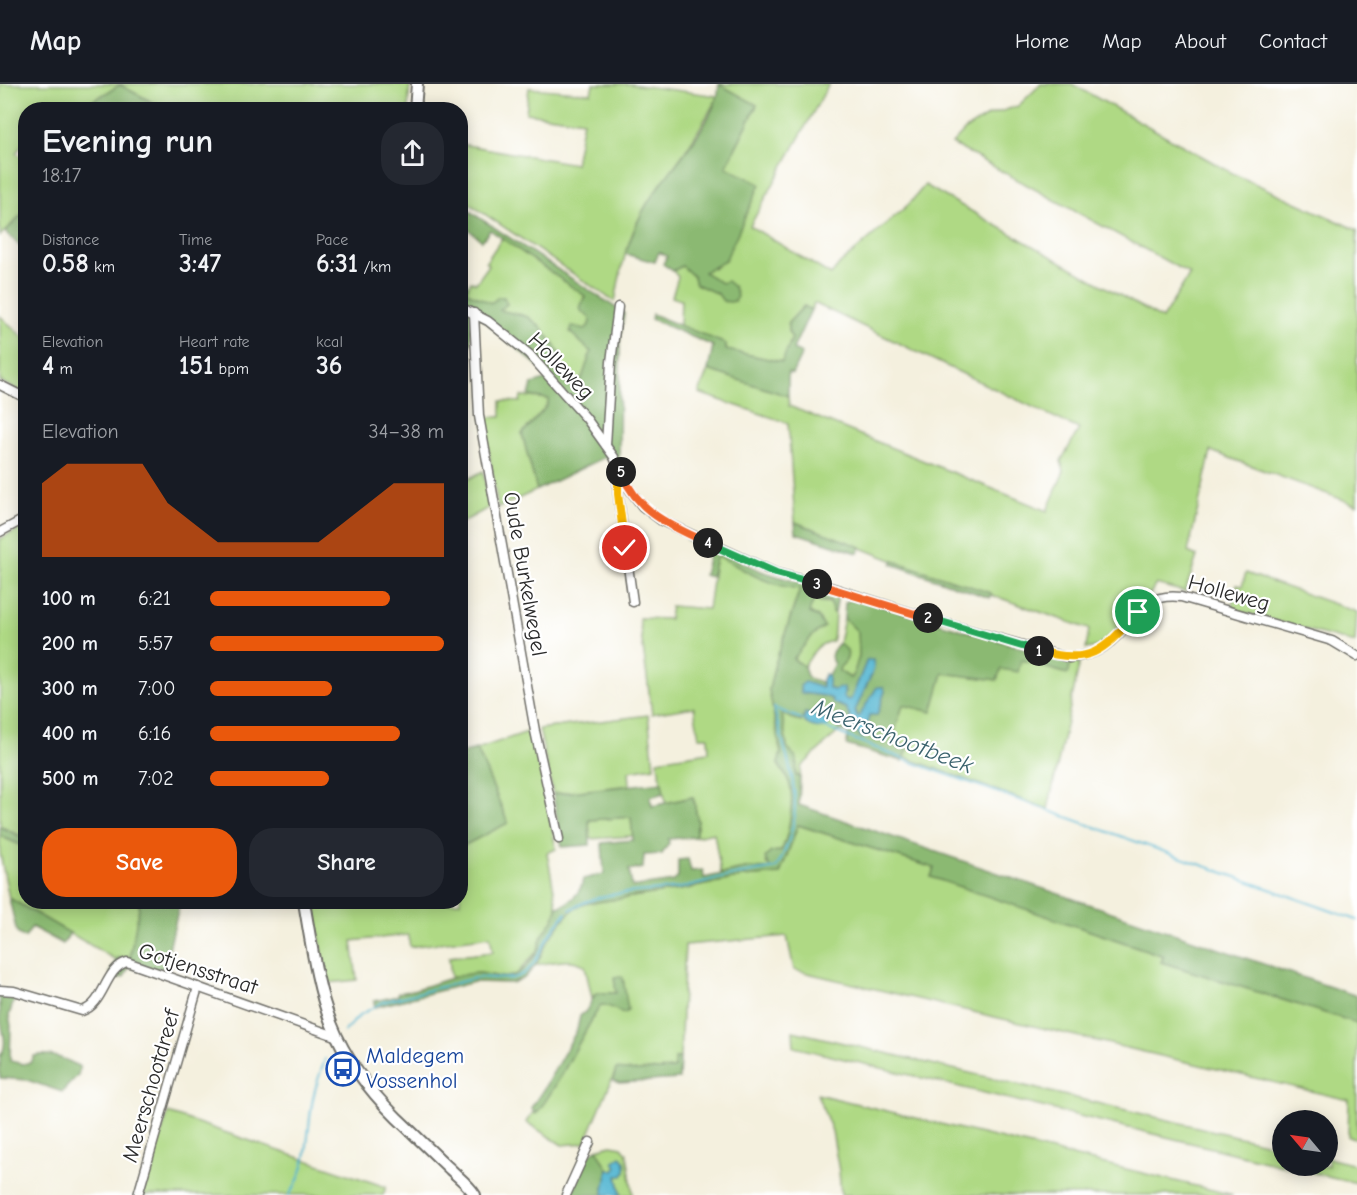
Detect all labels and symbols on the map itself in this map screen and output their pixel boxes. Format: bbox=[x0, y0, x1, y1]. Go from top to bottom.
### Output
street label: Holleweg bbox=[523, 327, 599, 405]
pin: 5 bbox=[606, 457, 636, 487]
street label: Oude Burkelwegel bbox=[498, 490, 552, 658]
pin bbox=[599, 522, 650, 573]
pin: 4 bbox=[693, 528, 723, 558]
pin: 3 bbox=[802, 569, 832, 599]
street label: Holleweg bbox=[1185, 569, 1273, 617]
pin bbox=[1112, 586, 1163, 637]
pin: 2 bbox=[913, 603, 943, 633]
pin: 1 bbox=[1024, 636, 1054, 666]
water label: Meerschootbeek bbox=[808, 692, 978, 780]
street label: Gotjensstraat bbox=[135, 938, 262, 1001]
street label: Meerschootdreef bbox=[117, 1005, 186, 1165]
place label: Maldegem Vossenhol bbox=[366, 1043, 464, 1094]
bus stop icon: Maldegem Vossenhol bbox=[325, 1051, 361, 1087]
north arrow bbox=[1272, 1110, 1338, 1176]

